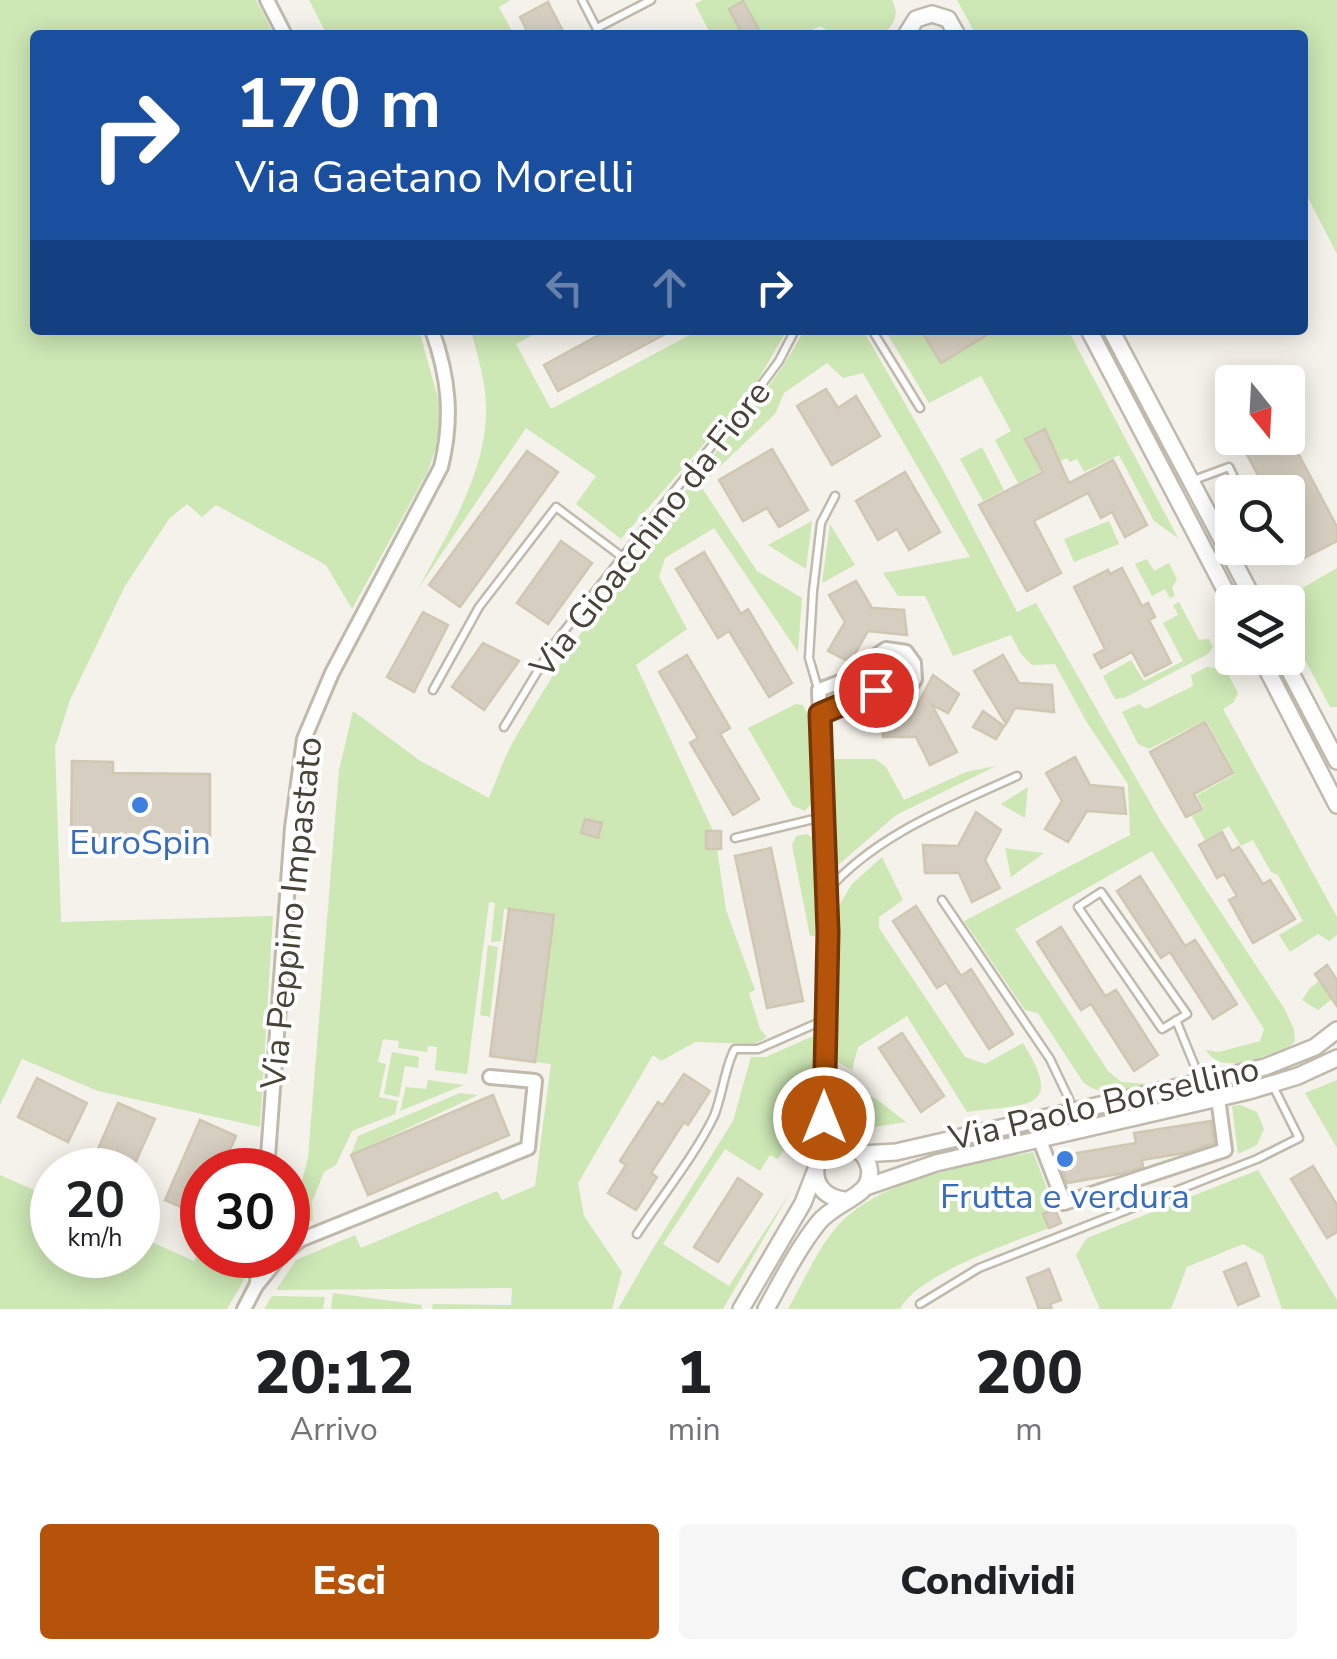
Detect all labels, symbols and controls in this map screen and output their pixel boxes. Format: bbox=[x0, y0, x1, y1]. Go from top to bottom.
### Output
text: 170 m bbox=[235, 56, 441, 152]
icon: right bbox=[70, 70, 200, 200]
text: Via Gaetano Morelli bbox=[235, 147, 634, 208]
icon: left bbox=[537, 260, 592, 315]
icon: ahead bbox=[642, 260, 697, 315]
icon: right bbox=[747, 260, 802, 315]
north arrow bbox=[1215, 365, 1305, 455]
map controls bbox=[1215, 365, 1305, 675]
street label: Via Gioacchino da Fiore bbox=[519, 371, 781, 689]
button: search bbox=[1215, 475, 1305, 565]
button: layers bbox=[1215, 585, 1305, 675]
pin bbox=[834, 648, 919, 733]
icon: arrive bbox=[849, 663, 904, 718]
street label: Via Peppino Impastato bbox=[250, 735, 333, 1092]
marker: EuroSpin bbox=[129, 794, 151, 816]
place label: EuroSpin bbox=[69, 819, 211, 866]
street label: Via Paolo Borsellino bbox=[943, 1045, 1264, 1162]
position arrow bbox=[772, 1066, 876, 1170]
speed limit sign: 30 bbox=[180, 1148, 310, 1278]
marker: Frutta e verdura bbox=[1054, 1148, 1076, 1170]
text: 20 bbox=[65, 1166, 125, 1235]
place label: Frutta e verdura bbox=[940, 1173, 1190, 1220]
text: km/h bbox=[67, 1221, 123, 1255]
text: 20:12 bbox=[254, 1332, 414, 1414]
text: 1 bbox=[676, 1332, 712, 1414]
text: 200 bbox=[975, 1332, 1083, 1414]
text: Arrivo bbox=[290, 1408, 378, 1451]
text: min bbox=[668, 1408, 721, 1451]
text: m bbox=[1015, 1408, 1043, 1451]
button: Esci bbox=[40, 1524, 659, 1639]
button: Condividi bbox=[679, 1524, 1297, 1639]

